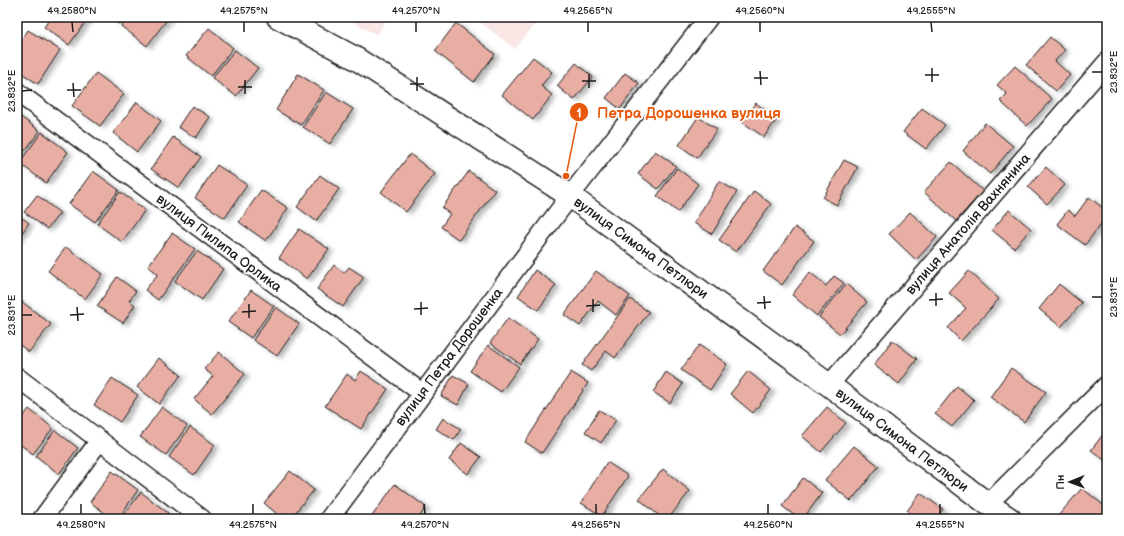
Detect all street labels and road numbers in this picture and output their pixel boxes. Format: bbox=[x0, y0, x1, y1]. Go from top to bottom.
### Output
street label: вулиця Анатолія Вахнянина bbox=[902, 149, 1034, 298]
street label: вулиця Пилипа Орлика bbox=[153, 190, 286, 296]
street label: вулиця Симона Петлюри bbox=[570, 194, 712, 302]
street label: вулиця Петра Дорошенка bbox=[392, 284, 507, 429]
street label: вулиця Симона Петлюри bbox=[832, 384, 972, 496]

